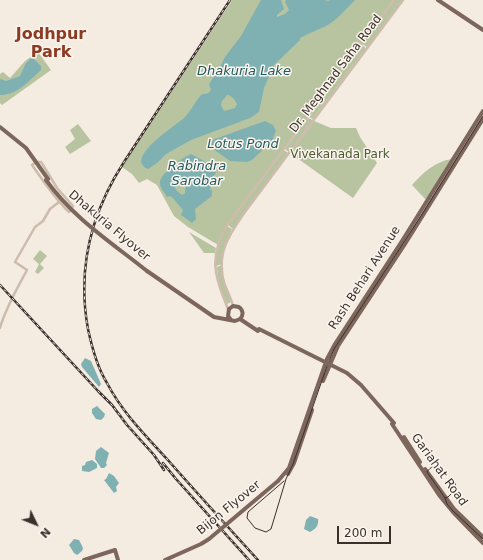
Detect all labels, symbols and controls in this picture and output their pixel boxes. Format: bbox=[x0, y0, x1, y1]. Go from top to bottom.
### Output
street label: Dr. Meghnad Saha Road bbox=[287, 12, 385, 136]
district label: Jodhpur Park bbox=[16, 25, 86, 63]
water label: Dhakuria Lake bbox=[197, 64, 291, 80]
water label: Lotus Pond bbox=[207, 137, 279, 153]
park label: Vivekanada Park bbox=[290, 148, 390, 162]
water label: Rabindra Sarobar bbox=[168, 159, 226, 190]
street label: Dhakuria Flyover bbox=[65, 188, 153, 264]
street label: Rash Behari Avenue bbox=[326, 224, 404, 332]
street label: Gariahat Road bbox=[408, 431, 470, 509]
street label: Bijon Flyover bbox=[194, 478, 264, 538]
north arrow bbox=[16, 504, 56, 544]
scale bar bbox=[339, 518, 393, 544]
text: N bbox=[37, 525, 53, 540]
text: 200 m bbox=[344, 526, 382, 540]

